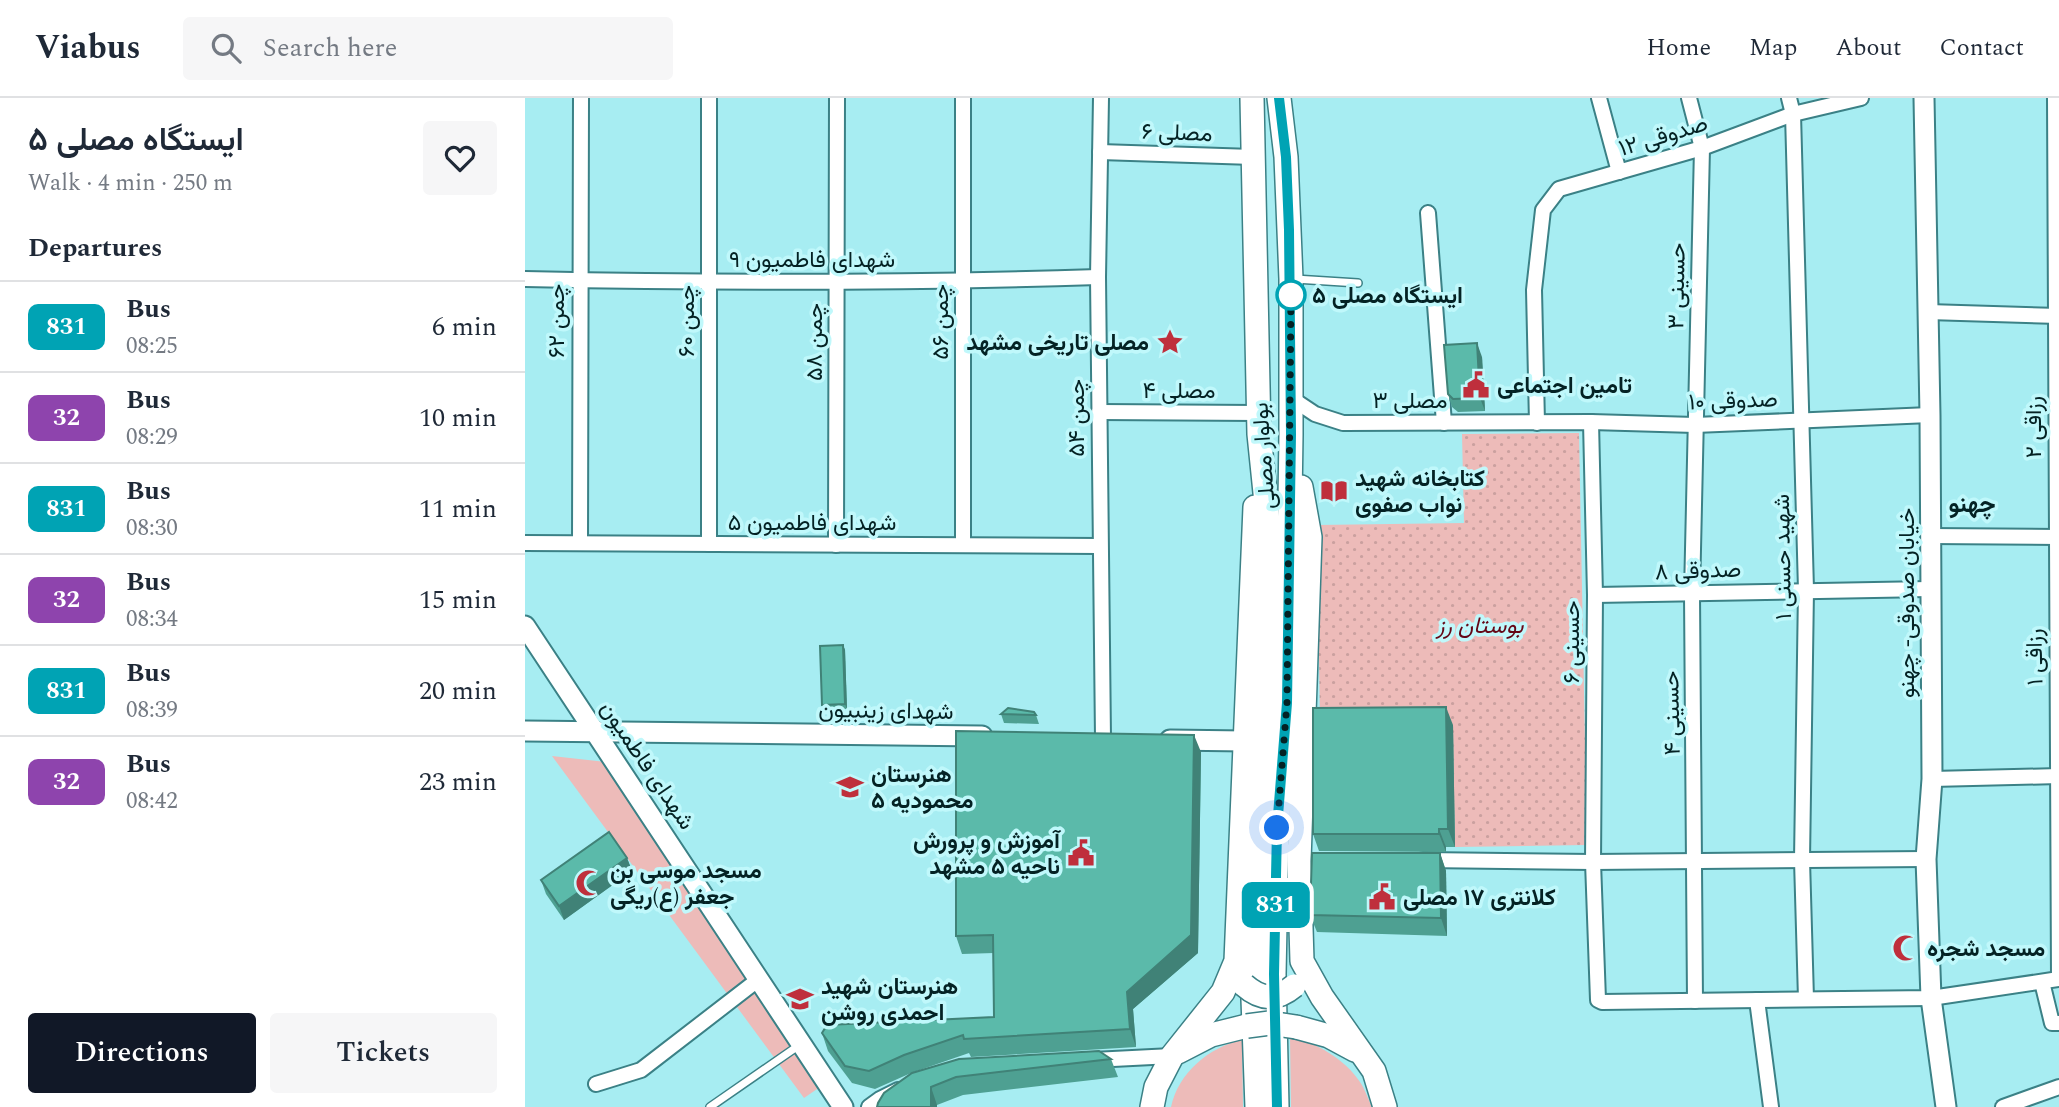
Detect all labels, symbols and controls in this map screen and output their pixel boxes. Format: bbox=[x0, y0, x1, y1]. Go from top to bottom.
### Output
search box bbox=[183, 17, 673, 80]
text: Viabus bbox=[35, 23, 141, 73]
text: Search here bbox=[263, 28, 397, 68]
icon: search bbox=[207, 29, 245, 67]
text: Home bbox=[1646, 30, 1711, 66]
text: Map bbox=[1749, 30, 1797, 66]
text: About bbox=[1835, 30, 1901, 66]
text: Contact bbox=[1939, 30, 2024, 66]
street label: صدوقی ۱۲ bbox=[1615, 106, 1712, 167]
text: ایستگاه مصلی ۵ bbox=[28, 115, 244, 165]
street label: مصلی ۶ bbox=[1141, 115, 1213, 152]
button: heart bbox=[423, 121, 497, 195]
text: Walk · 4 min · 250 m bbox=[28, 166, 233, 201]
text: Departures bbox=[28, 228, 162, 268]
street label: حسینی ۳ bbox=[1659, 242, 1696, 330]
street label: شهدای فاطمیون ۹ bbox=[729, 243, 895, 278]
place label: ایستگاه مصلی ۵ bbox=[1312, 279, 1463, 314]
marker: ایستگاه مصلی ۵ bbox=[1276, 280, 1306, 310]
street label: چمن ۶۲ bbox=[540, 284, 575, 358]
street label: چمن ۵۶ bbox=[924, 284, 959, 360]
street label: چمن ۶۰ bbox=[670, 285, 705, 357]
text: Bus bbox=[126, 289, 171, 329]
street label: چمن ۵۸ bbox=[798, 303, 833, 381]
text: 6 min bbox=[432, 307, 497, 347]
text: 831 bbox=[46, 309, 87, 345]
place label: مصلی تاریخی مشهد bbox=[966, 326, 1149, 361]
place icon: مصلی تاریخی مشهد bbox=[1155, 327, 1185, 357]
text: 08:25 bbox=[126, 329, 178, 364]
place label: تامین اجتماعی bbox=[1497, 369, 1632, 404]
public building icon: تامین اجتماعی bbox=[1461, 370, 1491, 400]
street label: مصلی ۴ bbox=[1142, 374, 1216, 409]
street label: چمن ۵۴ bbox=[1060, 379, 1095, 457]
text: Bus bbox=[126, 380, 171, 420]
street label: صدوقی ۱۰ bbox=[1688, 382, 1778, 421]
street label: مصلی ۳ bbox=[1372, 384, 1448, 419]
street label: رزاقی ۲ bbox=[2017, 396, 2052, 458]
text: 10 min bbox=[419, 398, 497, 438]
text: 32 bbox=[53, 400, 80, 436]
street label: بولوار مصلی bbox=[1243, 401, 1286, 511]
text: 08:29 bbox=[126, 420, 178, 455]
place label: کتابخانه شهید نواب صفوی bbox=[1355, 462, 1485, 523]
text: Bus bbox=[126, 471, 171, 511]
library icon: کتابخانه شهید نواب صفوی bbox=[1319, 476, 1349, 506]
district label: چهنو bbox=[1948, 487, 1996, 523]
text: 11 min bbox=[419, 489, 497, 529]
text: 831 bbox=[46, 491, 87, 527]
street label: شهید حسنی ۱ bbox=[1765, 494, 1802, 620]
street label: شهدای فاطمیون ۵ bbox=[728, 506, 896, 541]
street label: خیابان صدوقی- چهنو bbox=[1890, 508, 1925, 698]
text: 08:30 bbox=[126, 511, 178, 546]
street label: صدوقی ۸ bbox=[1654, 553, 1742, 590]
text: Bus bbox=[126, 562, 171, 602]
text: 15 min bbox=[419, 580, 497, 620]
text: 32 bbox=[53, 582, 80, 618]
street label: حسینی ۶ bbox=[1555, 601, 1590, 683]
text: 08:34 bbox=[126, 602, 178, 637]
park label: بوستان رز bbox=[1435, 609, 1524, 644]
street label: رزاقی ۱ bbox=[2018, 628, 2053, 686]
text: Bus bbox=[126, 653, 171, 693]
street label: حسینی ۴ bbox=[1654, 670, 1691, 756]
text: 20 min bbox=[419, 671, 497, 711]
text: 831 bbox=[46, 673, 87, 709]
text: 08:39 bbox=[126, 693, 178, 728]
street label: شهدای زینبیون bbox=[818, 693, 954, 730]
street label: شهدای فاطمیون bbox=[591, 694, 703, 837]
text: Bus bbox=[126, 744, 171, 784]
place label: هنرستان محمودیه ۵ bbox=[871, 758, 974, 819]
text: 23 min bbox=[419, 762, 497, 802]
text: 32 bbox=[53, 764, 80, 800]
school or university icon: هنرستان محمودیه ۵ bbox=[835, 772, 865, 802]
text: 08:42 bbox=[126, 784, 178, 819]
your location bbox=[1259, 810, 1294, 845]
place label: آموزش و پرورش ناحیه ۵ مشهد bbox=[913, 824, 1062, 885]
public building icon: آموزش و پرورش ناحیه ۵ مشهد bbox=[1066, 838, 1096, 868]
place label: مسجد موسی بن جعفر (ع)ریگی bbox=[610, 854, 762, 915]
mosque icon: مسجد موسی بن جعفر (ع)ریگی bbox=[574, 868, 604, 898]
place label: کلانتری ۱۷ مصلی bbox=[1403, 881, 1556, 916]
line badge: 831 bbox=[1236, 882, 1316, 928]
public building icon: کلانتری ۱۷ مصلی bbox=[1367, 882, 1397, 912]
text: 831 bbox=[1256, 887, 1296, 923]
place label: مسجد شجره bbox=[1927, 932, 2045, 967]
mosque icon: مسجد شجره bbox=[1891, 933, 1921, 963]
place label: هنرستان شهید احمدی روشن bbox=[821, 970, 958, 1031]
school or university icon: هنرستان شهید احمدی روشن bbox=[785, 984, 815, 1014]
button: Directions bbox=[28, 1013, 256, 1093]
button: Tickets bbox=[270, 1013, 497, 1093]

